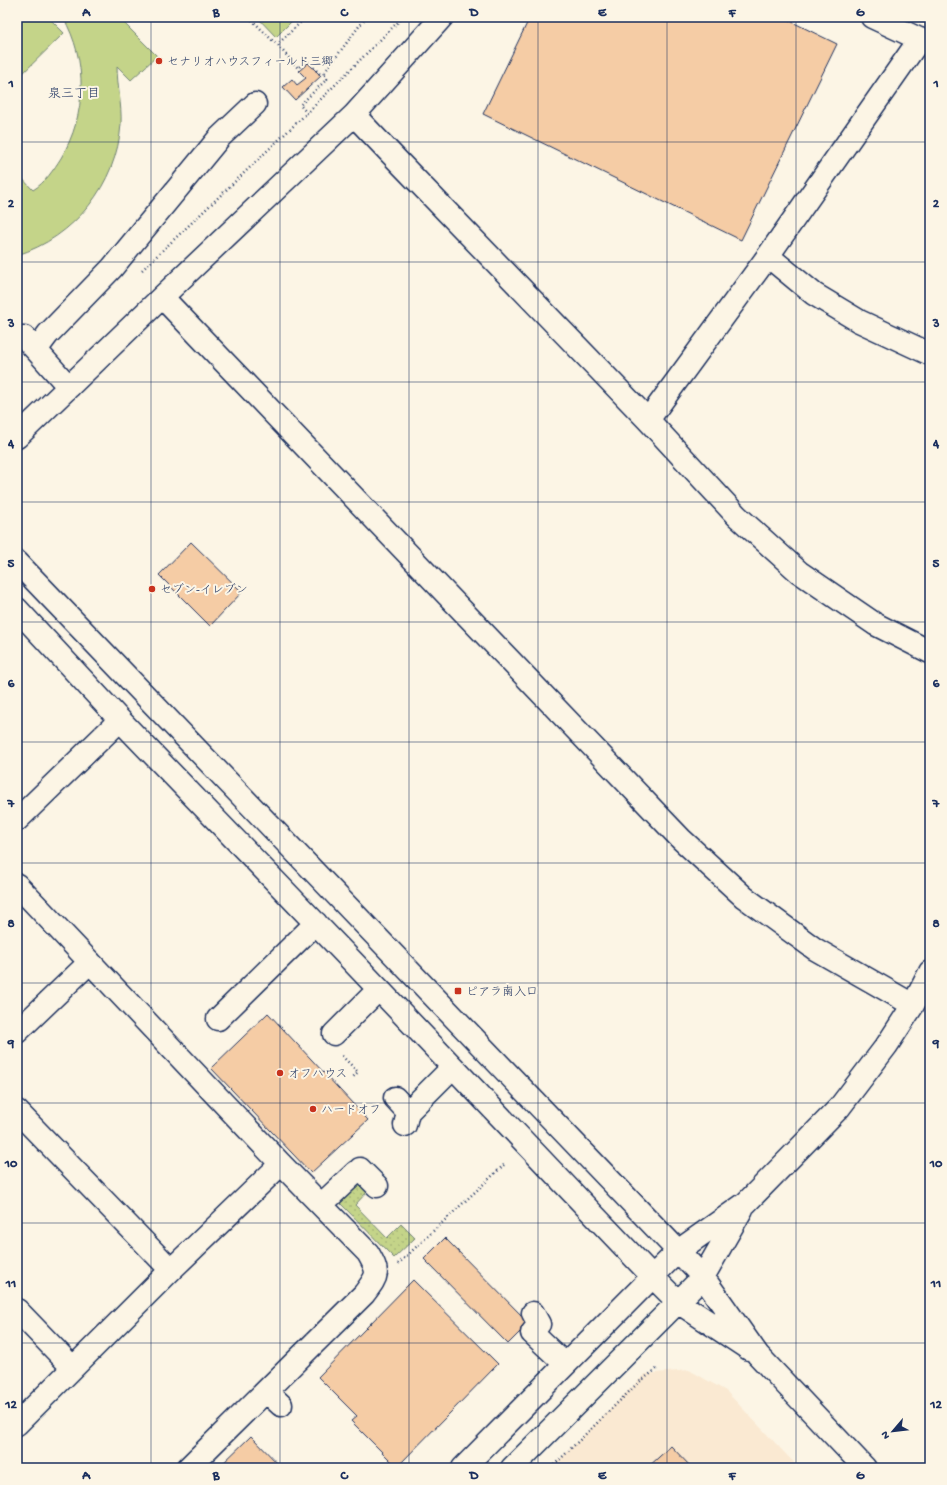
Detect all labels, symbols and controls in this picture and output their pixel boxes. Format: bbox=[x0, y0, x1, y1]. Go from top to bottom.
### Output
text: A bbox=[81, 6, 91, 21]
text: B bbox=[212, 6, 221, 21]
text: C bbox=[339, 6, 349, 21]
text: D bbox=[469, 6, 479, 21]
text: E bbox=[598, 6, 607, 21]
text: F bbox=[728, 6, 737, 21]
text: G bbox=[856, 6, 865, 21]
marker: セナリオハウスフィールド三郷 bbox=[154, 56, 164, 66]
place label: セナリオハウスフィールド三郷 bbox=[167, 56, 334, 70]
text: 1 bbox=[7, 77, 14, 92]
text: 1 bbox=[932, 77, 939, 92]
district label: 泉三丁目 bbox=[48, 87, 100, 102]
text: 2 bbox=[8, 197, 15, 212]
text: 2 bbox=[933, 197, 940, 212]
text: 3 bbox=[7, 317, 15, 332]
text: 3 bbox=[932, 317, 940, 332]
text: 4 bbox=[7, 437, 15, 452]
text: 4 bbox=[932, 437, 940, 452]
text: 5 bbox=[8, 557, 15, 572]
text: 5 bbox=[933, 557, 940, 572]
place label: セブン-イレブン bbox=[160, 583, 248, 598]
marker: セブン-イレブン bbox=[147, 584, 157, 594]
text: 6 bbox=[8, 677, 15, 692]
text: 6 bbox=[933, 677, 940, 692]
text: 7 bbox=[7, 797, 16, 812]
text: 7 bbox=[932, 797, 941, 812]
text: 8 bbox=[7, 917, 15, 932]
text: 8 bbox=[932, 917, 940, 932]
place label: ピアラ南入口 bbox=[466, 985, 538, 1000]
marker: ピアラ南入口 bbox=[453, 986, 463, 996]
text: 9 bbox=[7, 1037, 15, 1052]
text: 9 bbox=[932, 1037, 940, 1052]
marker: オフハウス bbox=[275, 1068, 285, 1078]
place label: オフハウス bbox=[288, 1068, 347, 1082]
marker: ハードオフ bbox=[308, 1104, 318, 1114]
place label: ハードオフ bbox=[321, 1104, 381, 1118]
text: 10 bbox=[4, 1157, 18, 1172]
text: 10 bbox=[929, 1157, 943, 1172]
text: 11 bbox=[5, 1277, 16, 1292]
text: 11 bbox=[930, 1277, 941, 1292]
text: 12 bbox=[4, 1398, 17, 1413]
text: 12 bbox=[929, 1398, 942, 1413]
north arrow bbox=[873, 1411, 913, 1451]
text: N bbox=[879, 1429, 893, 1441]
text: A bbox=[81, 1469, 91, 1484]
text: B bbox=[212, 1469, 221, 1484]
text: C bbox=[339, 1469, 349, 1484]
text: D bbox=[469, 1469, 479, 1484]
text: E bbox=[598, 1469, 607, 1484]
text: F bbox=[728, 1469, 737, 1484]
text: G bbox=[856, 1469, 865, 1484]

